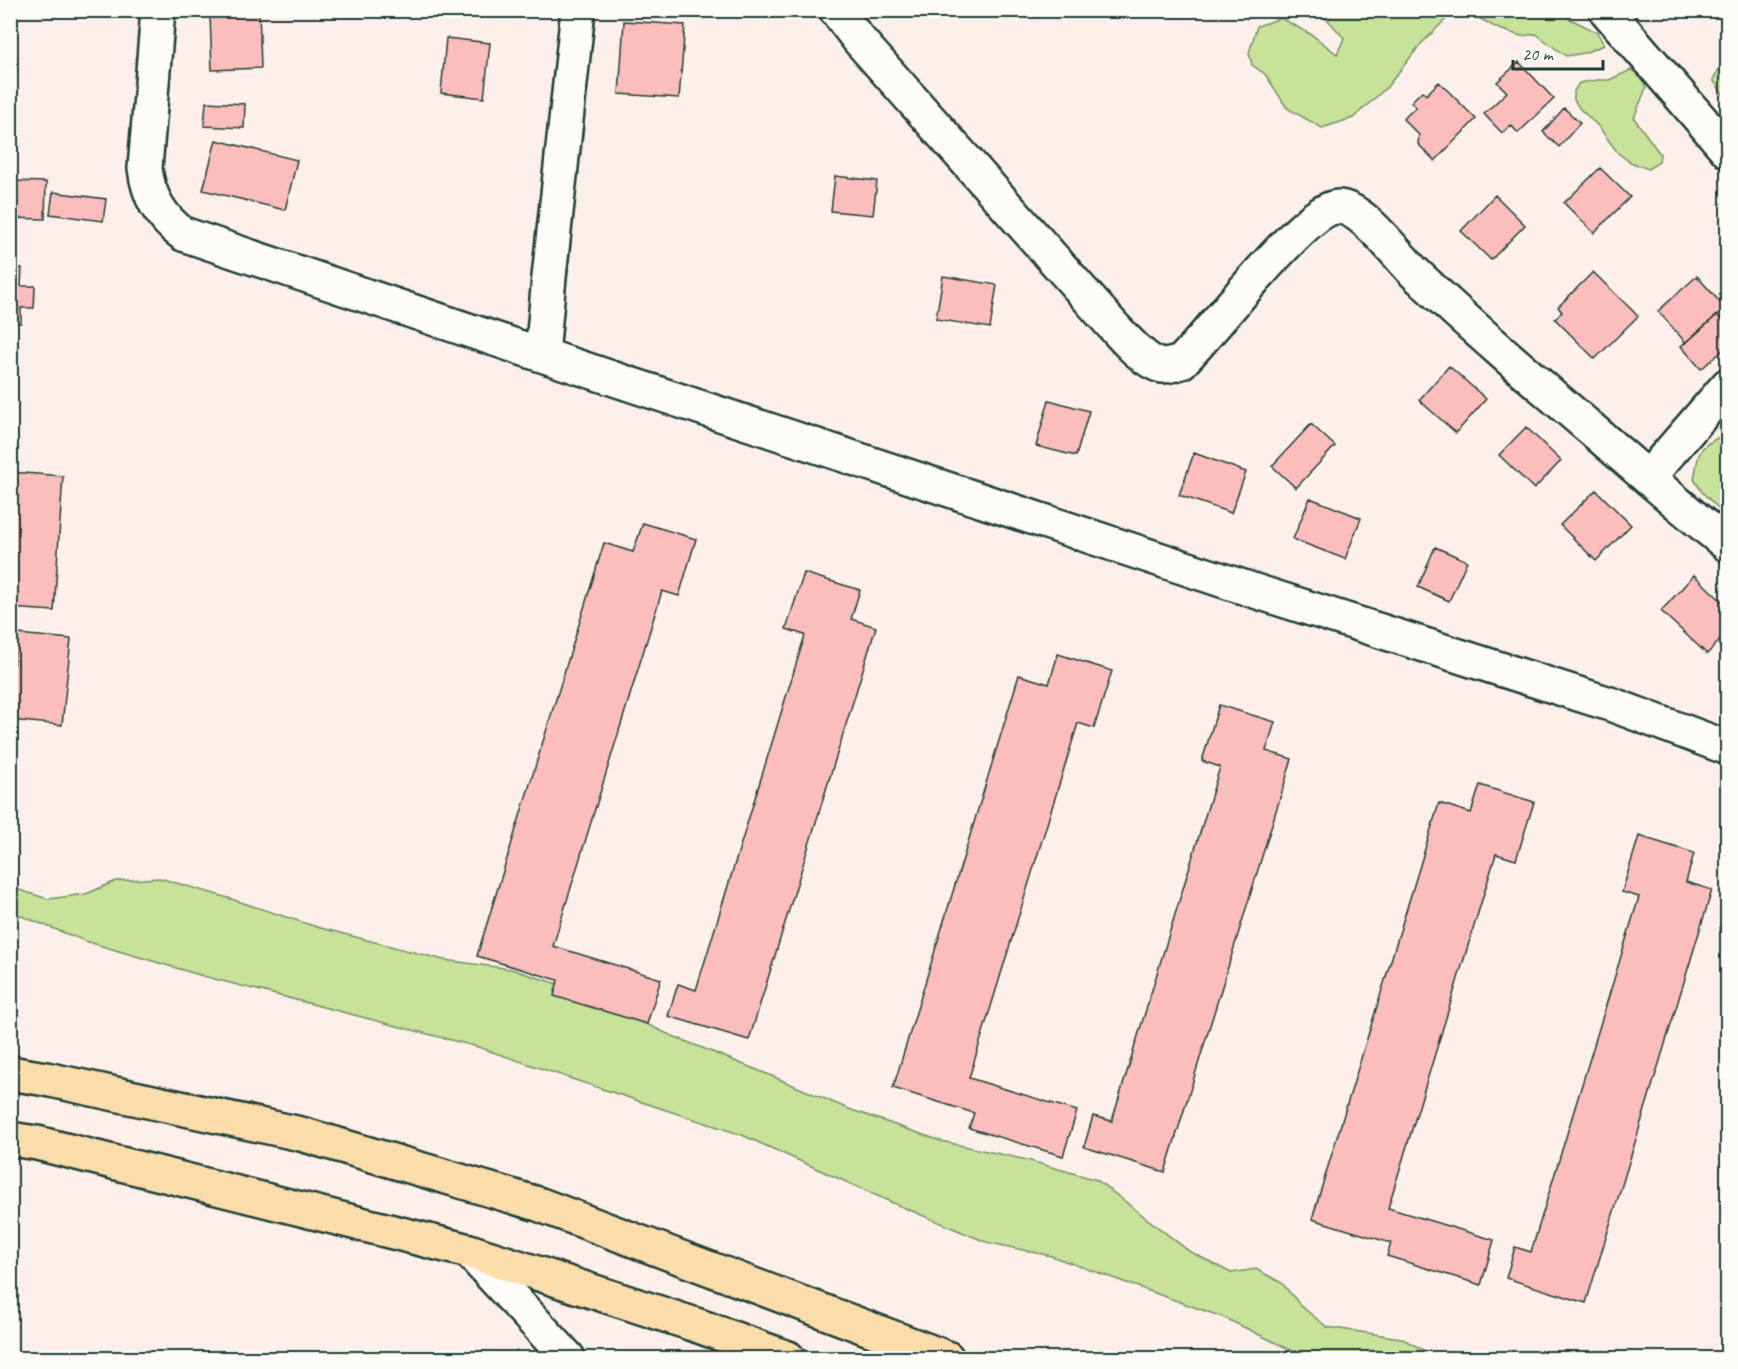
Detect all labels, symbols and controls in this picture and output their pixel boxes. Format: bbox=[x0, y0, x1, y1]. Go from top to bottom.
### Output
scale bar bbox=[1513, 33, 1603, 71]
text: 20 m bbox=[1522, 43, 1555, 65]

